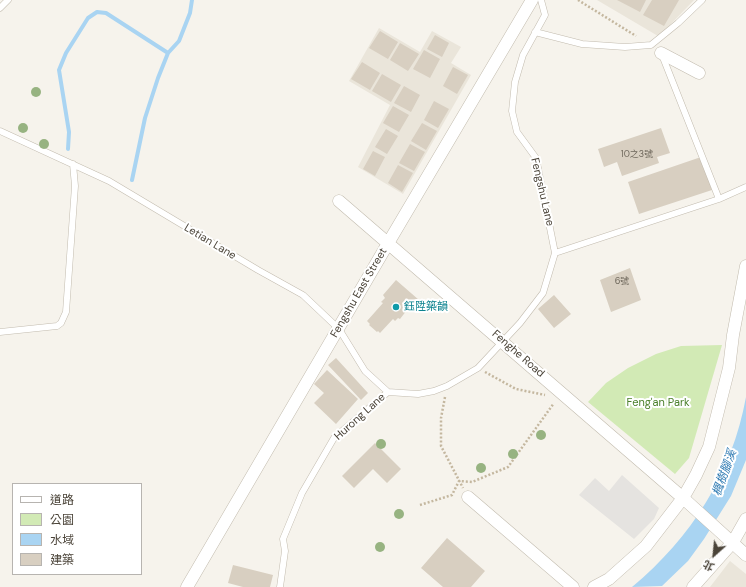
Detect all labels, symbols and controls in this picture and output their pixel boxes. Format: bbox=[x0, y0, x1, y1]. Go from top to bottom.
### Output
house number: 10之3號 bbox=[621, 150, 653, 160]
street label: Fengshu Lane bbox=[528, 157, 556, 227]
street label: Letian Lane bbox=[182, 221, 238, 263]
street label: Fengshu East Street bbox=[328, 246, 390, 340]
house number: 6號 bbox=[615, 277, 629, 287]
place label: 鈺陞築韻 bbox=[404, 300, 448, 314]
marker: 鈺陞築韻 bbox=[391, 302, 401, 312]
street label: Fenghe Road bbox=[489, 328, 547, 380]
street label: Hurong Lane bbox=[332, 391, 388, 443]
park label: Feng'an Park bbox=[626, 396, 690, 410]
water label: 楓樹腳溪 bbox=[710, 448, 740, 498]
legend bbox=[12, 483, 142, 575]
text: 道路 bbox=[50, 492, 74, 508]
text: 公園 bbox=[50, 512, 74, 528]
text: 水域 bbox=[50, 532, 74, 548]
north arrow bbox=[694, 535, 734, 575]
text: 建築 bbox=[50, 552, 74, 568]
text: 北 bbox=[700, 557, 717, 574]

